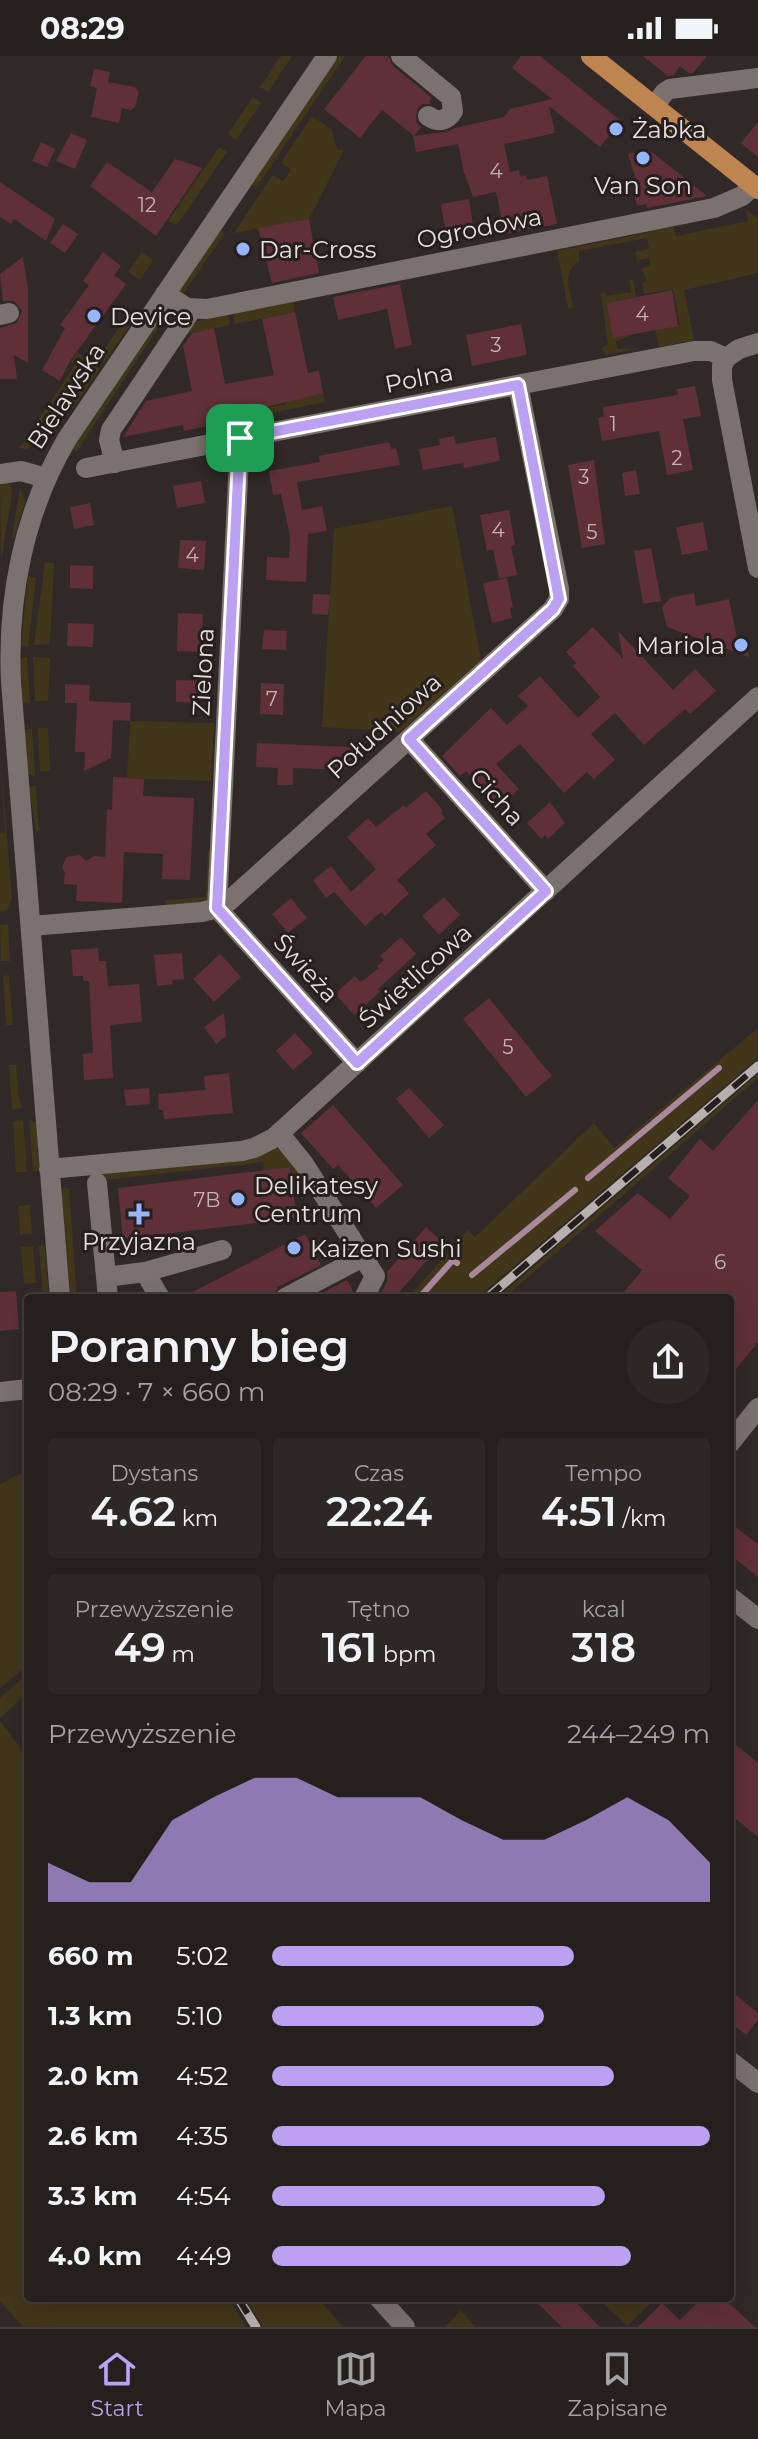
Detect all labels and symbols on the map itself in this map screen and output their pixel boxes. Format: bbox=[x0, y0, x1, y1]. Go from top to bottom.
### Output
place label: Żabka bbox=[632, 115, 706, 144]
marker: Żabka bbox=[607, 120, 625, 138]
marker: Van Son bbox=[634, 149, 652, 167]
house number: 4 bbox=[489, 159, 503, 183]
place label: Van Son bbox=[594, 171, 692, 200]
house number: 12 bbox=[138, 193, 156, 217]
street label: Ogrodowa bbox=[414, 202, 544, 254]
place label: Dar-Cross bbox=[259, 235, 377, 264]
marker: Dar-Cross bbox=[234, 240, 252, 258]
place label: Device bbox=[110, 302, 191, 331]
house number: 4 bbox=[635, 302, 649, 326]
marker: Device bbox=[85, 307, 103, 325]
house number: 3 bbox=[490, 333, 502, 357]
street label: Bielawska bbox=[21, 338, 111, 454]
street label: Polna bbox=[382, 357, 456, 399]
pin bbox=[206, 404, 274, 472]
house number: 1 bbox=[609, 412, 617, 436]
house number: 2 bbox=[671, 446, 683, 470]
house number: 3 bbox=[578, 465, 590, 489]
house number: 4 bbox=[491, 518, 505, 542]
house number: 5 bbox=[586, 520, 598, 544]
house number: 4 bbox=[185, 543, 199, 567]
street label: Zielona bbox=[186, 627, 220, 717]
place label: Mariola bbox=[636, 631, 725, 660]
marker: Mariola bbox=[732, 636, 750, 654]
street label: Południowa bbox=[321, 667, 447, 785]
house number: 7 bbox=[266, 687, 278, 711]
street label: Cicha bbox=[464, 762, 530, 832]
street label: Świetlicowa bbox=[353, 918, 477, 1034]
street label: Świeża bbox=[267, 928, 345, 1008]
house number: 5 bbox=[502, 1035, 514, 1059]
place label: Delikatesy Centrum bbox=[254, 1171, 378, 1228]
house number: 7B bbox=[194, 1188, 220, 1212]
marker: Delikatesy Centrum bbox=[229, 1190, 247, 1208]
marker: Przyjazna bbox=[130, 1205, 148, 1223]
place label: Przyjazna bbox=[82, 1227, 196, 1256]
place label: Kaizen Sushi bbox=[310, 1234, 462, 1263]
marker: Kaizen Sushi bbox=[285, 1239, 303, 1257]
house number: 6 bbox=[714, 1250, 726, 1274]

